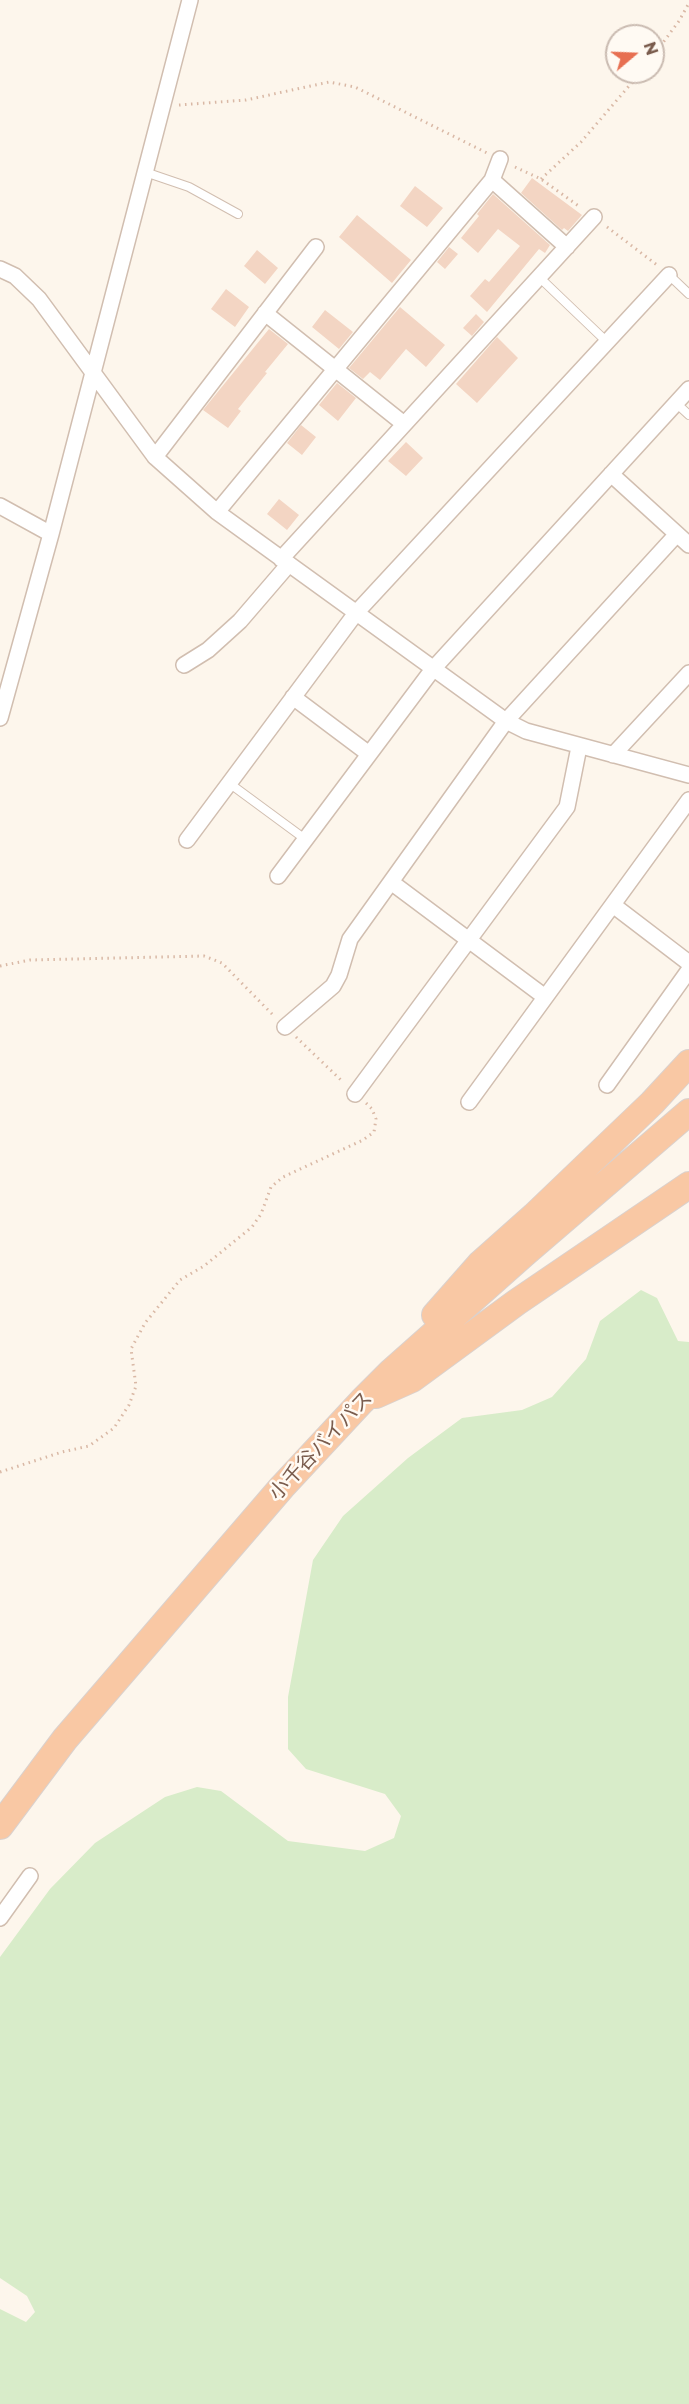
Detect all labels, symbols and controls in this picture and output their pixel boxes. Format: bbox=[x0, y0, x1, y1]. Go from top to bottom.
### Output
north arrow bbox=[605, 24, 665, 84]
text: N bbox=[640, 39, 662, 58]
street label: 小千谷バイパス bbox=[264, 1387, 378, 1505]

